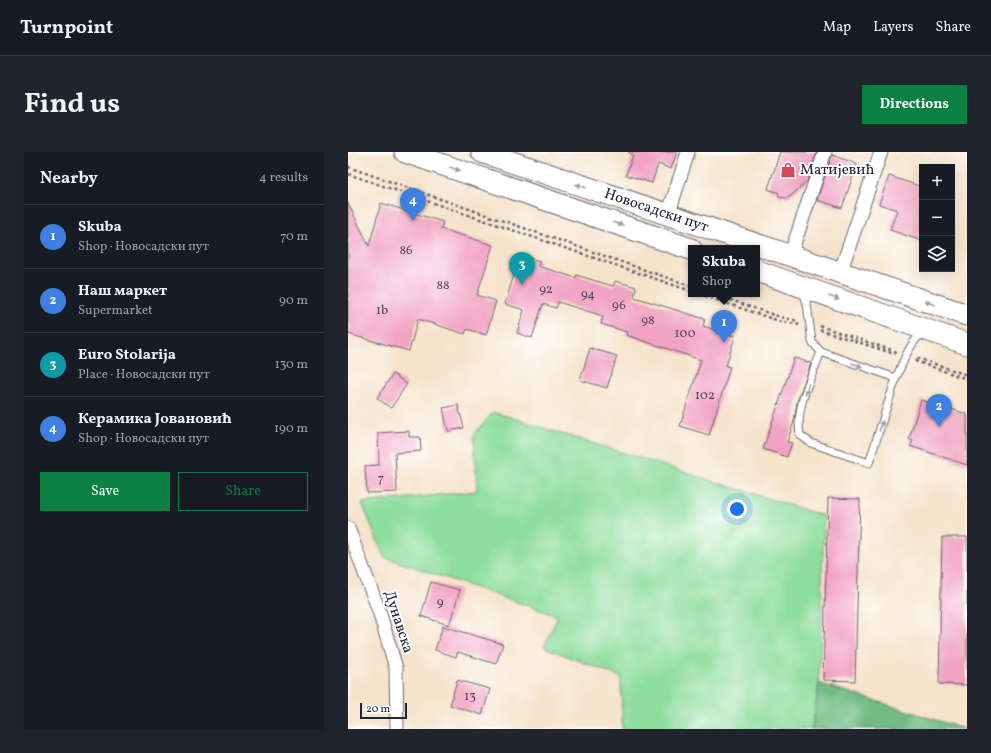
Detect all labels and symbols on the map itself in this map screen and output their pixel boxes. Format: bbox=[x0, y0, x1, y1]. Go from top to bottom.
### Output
place label: Матијевић bbox=[800, 160, 875, 181]
shop icon: Матијевић bbox=[779, 161, 797, 179]
one-way arrow bbox=[450, 166, 462, 172]
one-way arrow bbox=[575, 182, 587, 188]
street label: Новосадски пут bbox=[602, 183, 712, 238]
pin: 4 bbox=[400, 188, 426, 221]
one-way arrow bbox=[613, 222, 625, 228]
house number: 86 bbox=[399, 242, 413, 260]
pin: 3 bbox=[509, 252, 535, 285]
house number: 88 bbox=[436, 277, 450, 295]
house number: 92 bbox=[539, 281, 553, 299]
house number: 94 bbox=[581, 286, 595, 304]
one-way arrow bbox=[828, 295, 840, 301]
house number: 96 bbox=[612, 297, 626, 315]
one-way arrow bbox=[924, 300, 936, 306]
house number: 1b bbox=[376, 302, 388, 320]
pin: 1 bbox=[711, 310, 737, 343]
house number: 98 bbox=[641, 312, 655, 330]
house number: 100 bbox=[675, 325, 696, 343]
one-way arrow bbox=[852, 362, 864, 368]
one-way arrow bbox=[804, 383, 810, 395]
house number: 102 bbox=[695, 387, 715, 405]
pin: 2 bbox=[926, 394, 952, 427]
one-way arrow bbox=[878, 419, 884, 431]
house number: 7 bbox=[378, 470, 384, 488]
your location bbox=[727, 499, 747, 519]
street label: Дунавска bbox=[378, 588, 418, 656]
house number: 9 bbox=[437, 594, 444, 612]
house number: 13 bbox=[464, 688, 476, 706]
scale bar bbox=[360, 701, 407, 720]

